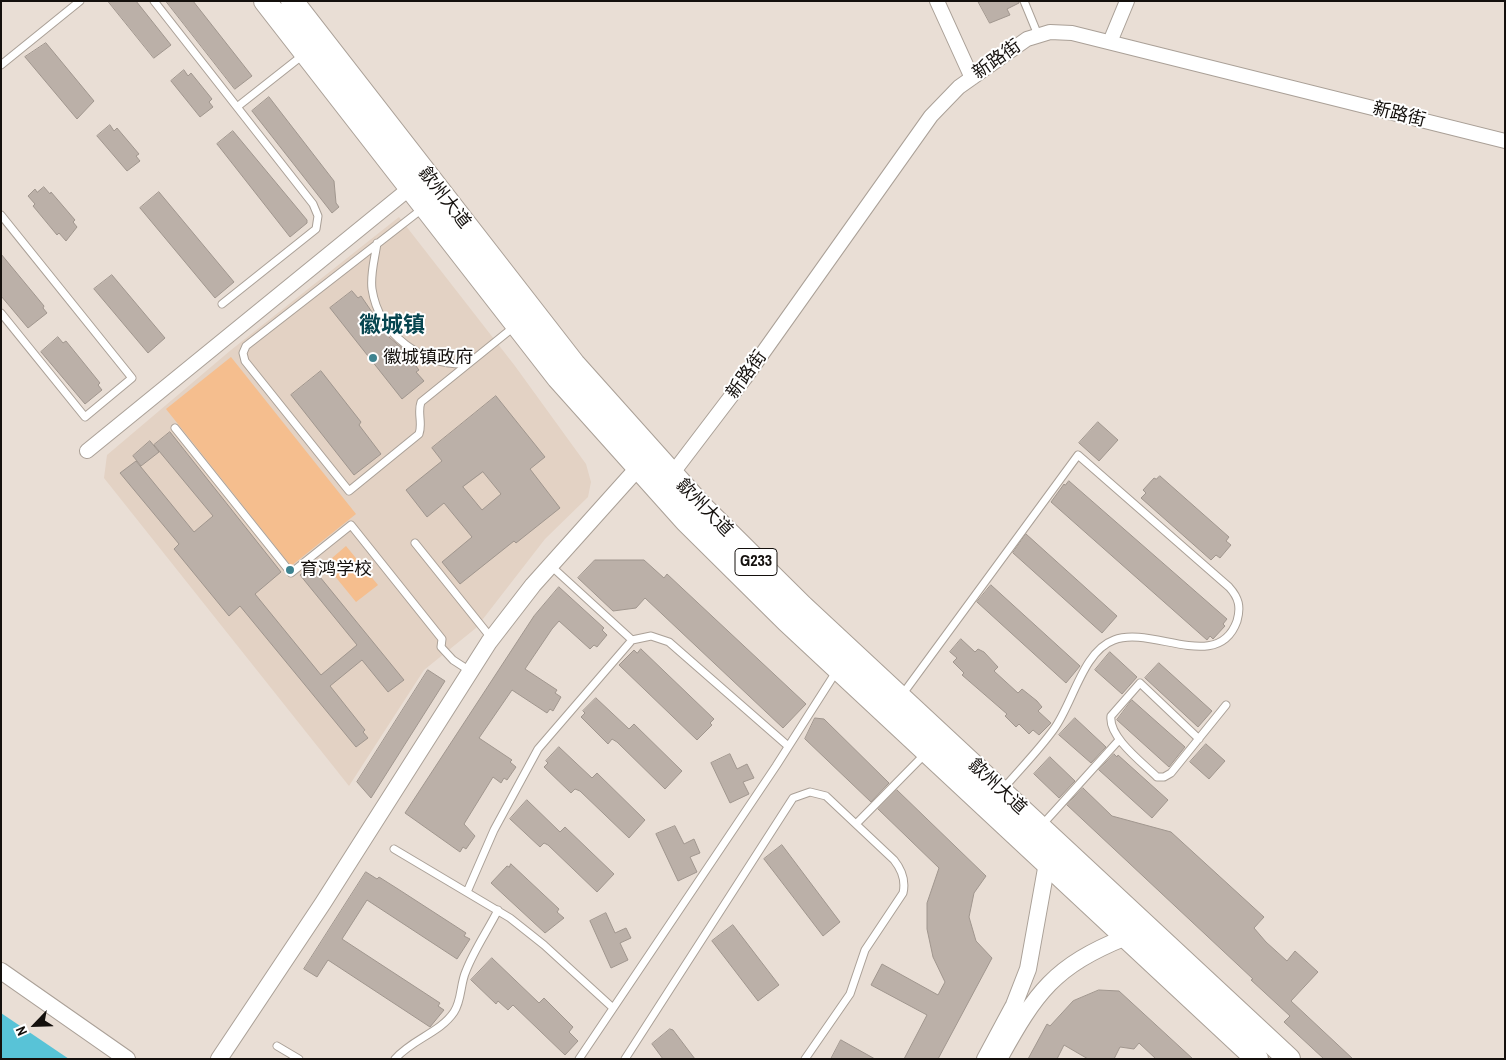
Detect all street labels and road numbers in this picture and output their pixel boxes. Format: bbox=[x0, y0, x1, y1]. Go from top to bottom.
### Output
street label: 新路街 bbox=[969, 36, 1025, 84]
street label: 新路街 bbox=[1370, 98, 1428, 132]
street label: 歙州大道 bbox=[413, 163, 475, 233]
street label: 新路街 bbox=[722, 347, 772, 403]
street label: 歙州大道 bbox=[671, 475, 737, 541]
road number: G233 bbox=[735, 548, 777, 576]
street label: 歙州大道 bbox=[963, 755, 1031, 819]

